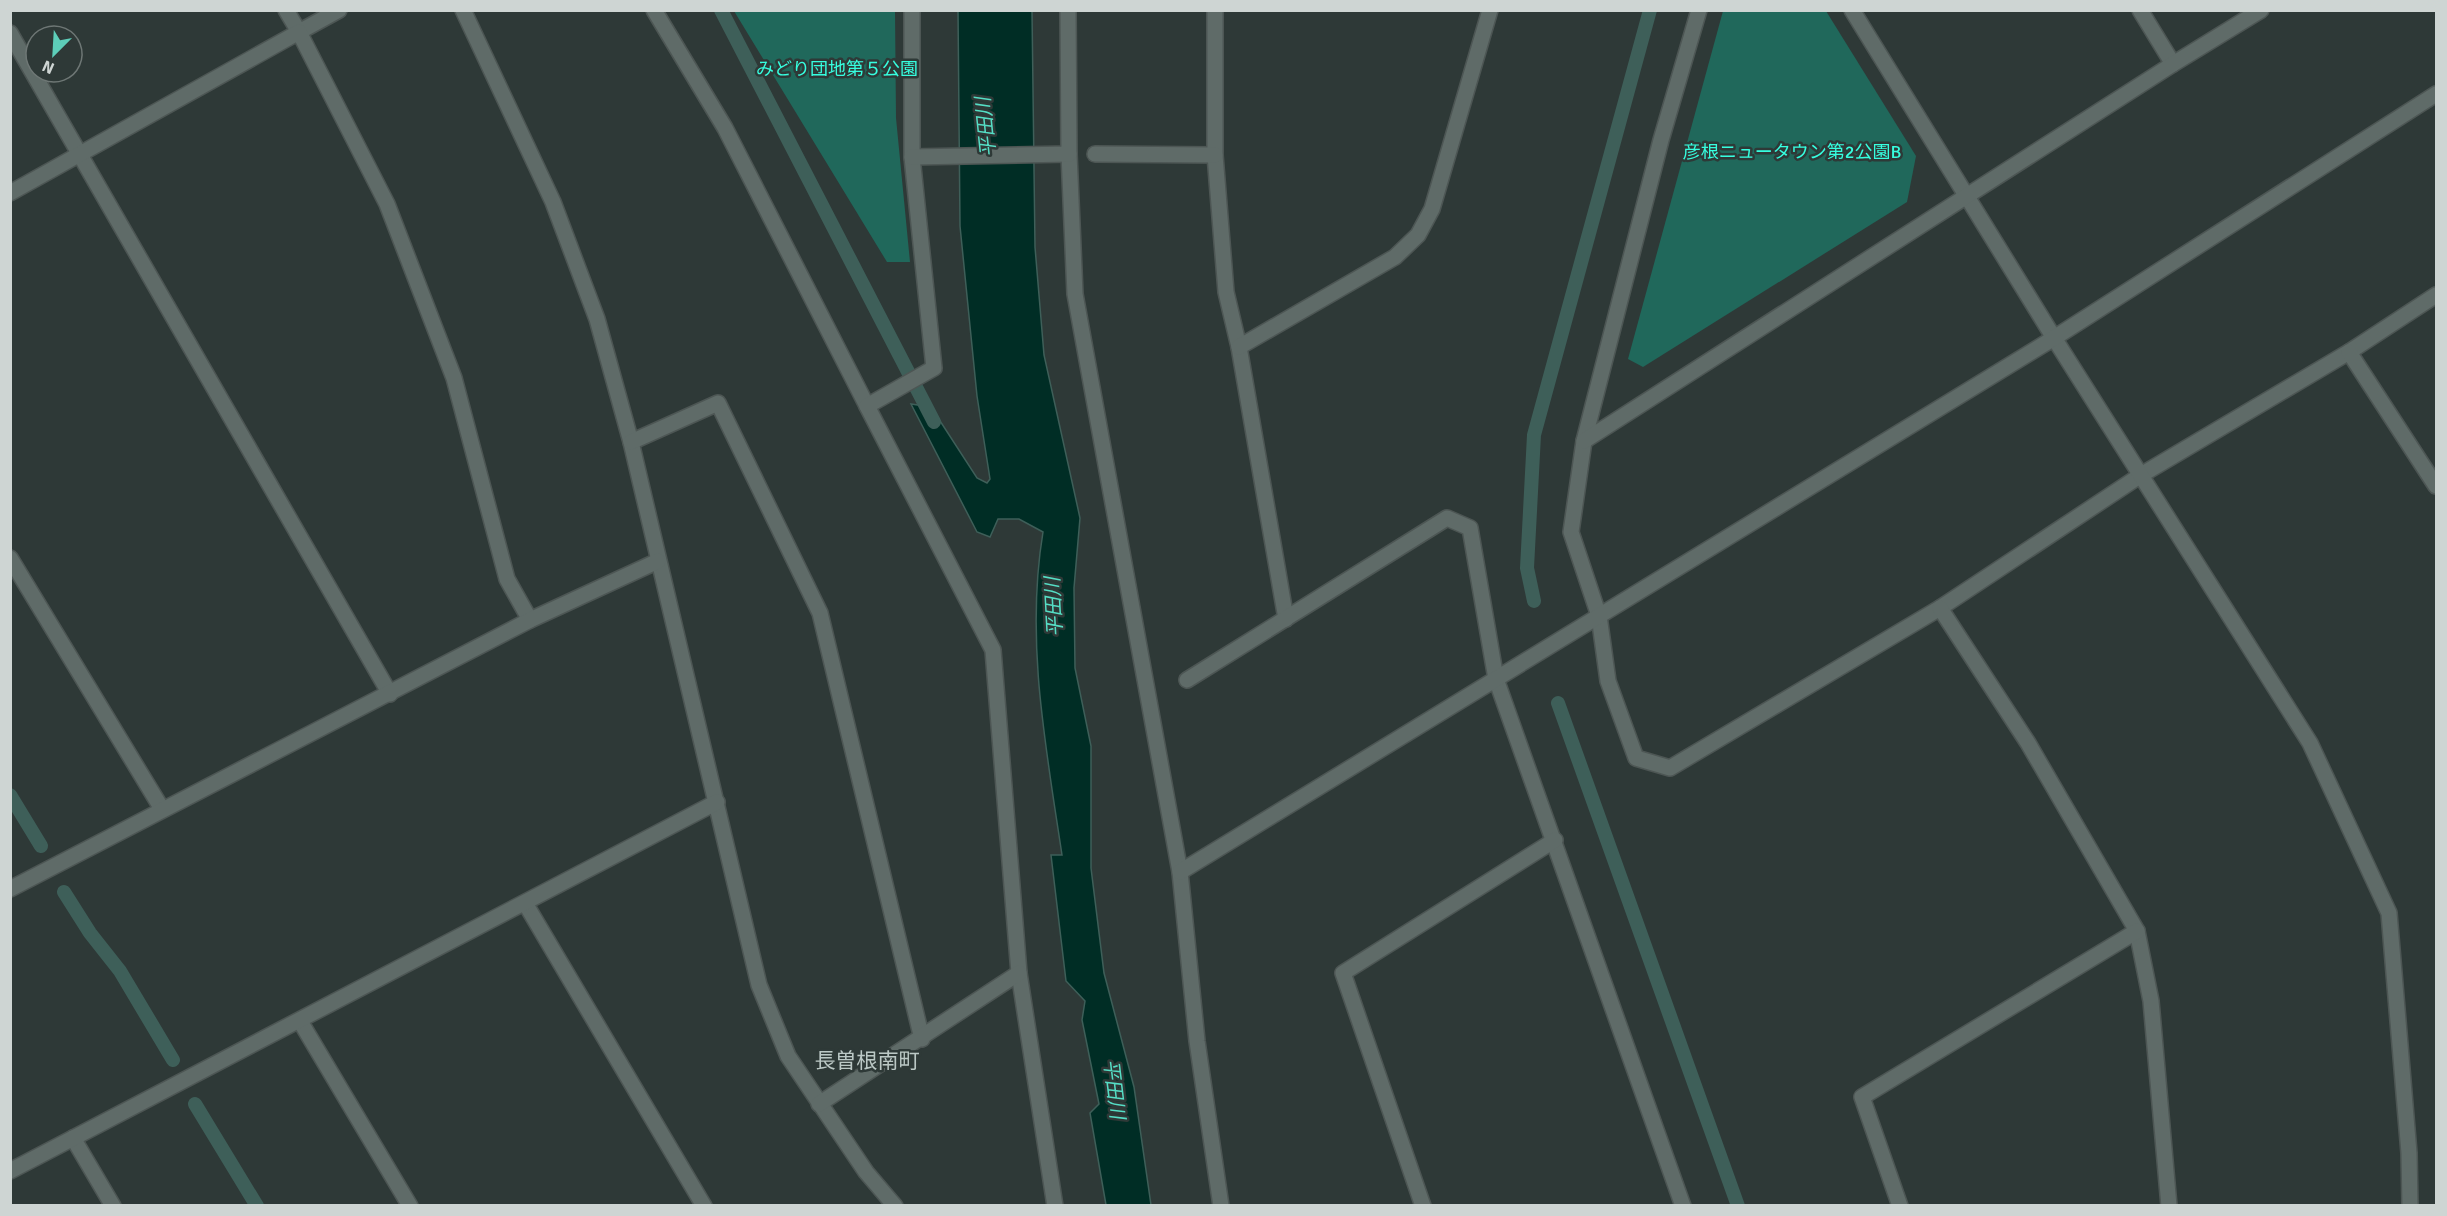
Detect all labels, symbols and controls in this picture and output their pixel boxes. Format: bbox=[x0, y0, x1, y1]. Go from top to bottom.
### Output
north arrow bbox=[24, 24, 84, 84]
text: N bbox=[39, 55, 57, 78]
park label: みどり団地第５公園 bbox=[756, 58, 918, 80]
water label: 平田川 bbox=[970, 94, 1002, 158]
park label: 彦根ニュータウン第2公園B bbox=[1683, 141, 1901, 163]
water label: 平田川 bbox=[1040, 574, 1068, 638]
district label: 長曽根南町 bbox=[815, 1048, 920, 1074]
water label: 平田川 bbox=[1098, 1058, 1130, 1122]

